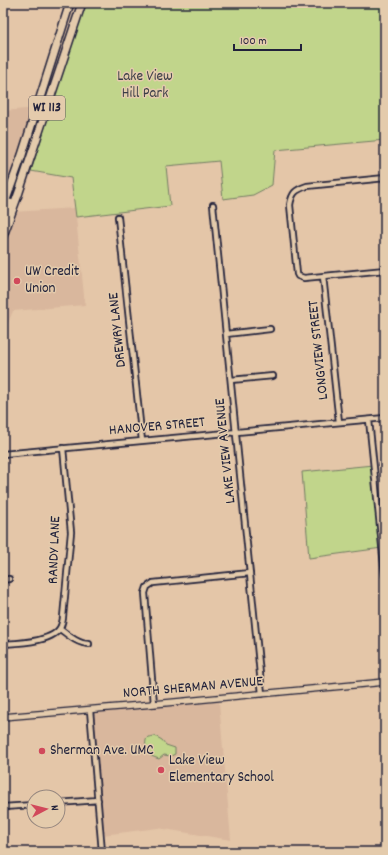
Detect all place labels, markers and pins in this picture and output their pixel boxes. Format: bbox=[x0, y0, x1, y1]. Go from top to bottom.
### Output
place label: UW Credit Union bbox=[25, 261, 80, 300]
marker: UW Credit Union bbox=[12, 276, 22, 286]
place label: Sherman Ave. UMC bbox=[50, 740, 154, 762]
marker: Sherman Ave. UMC bbox=[37, 746, 47, 756]
place label: Lake View Elementary School bbox=[169, 750, 274, 789]
marker: Lake View Elementary School bbox=[156, 765, 166, 775]

